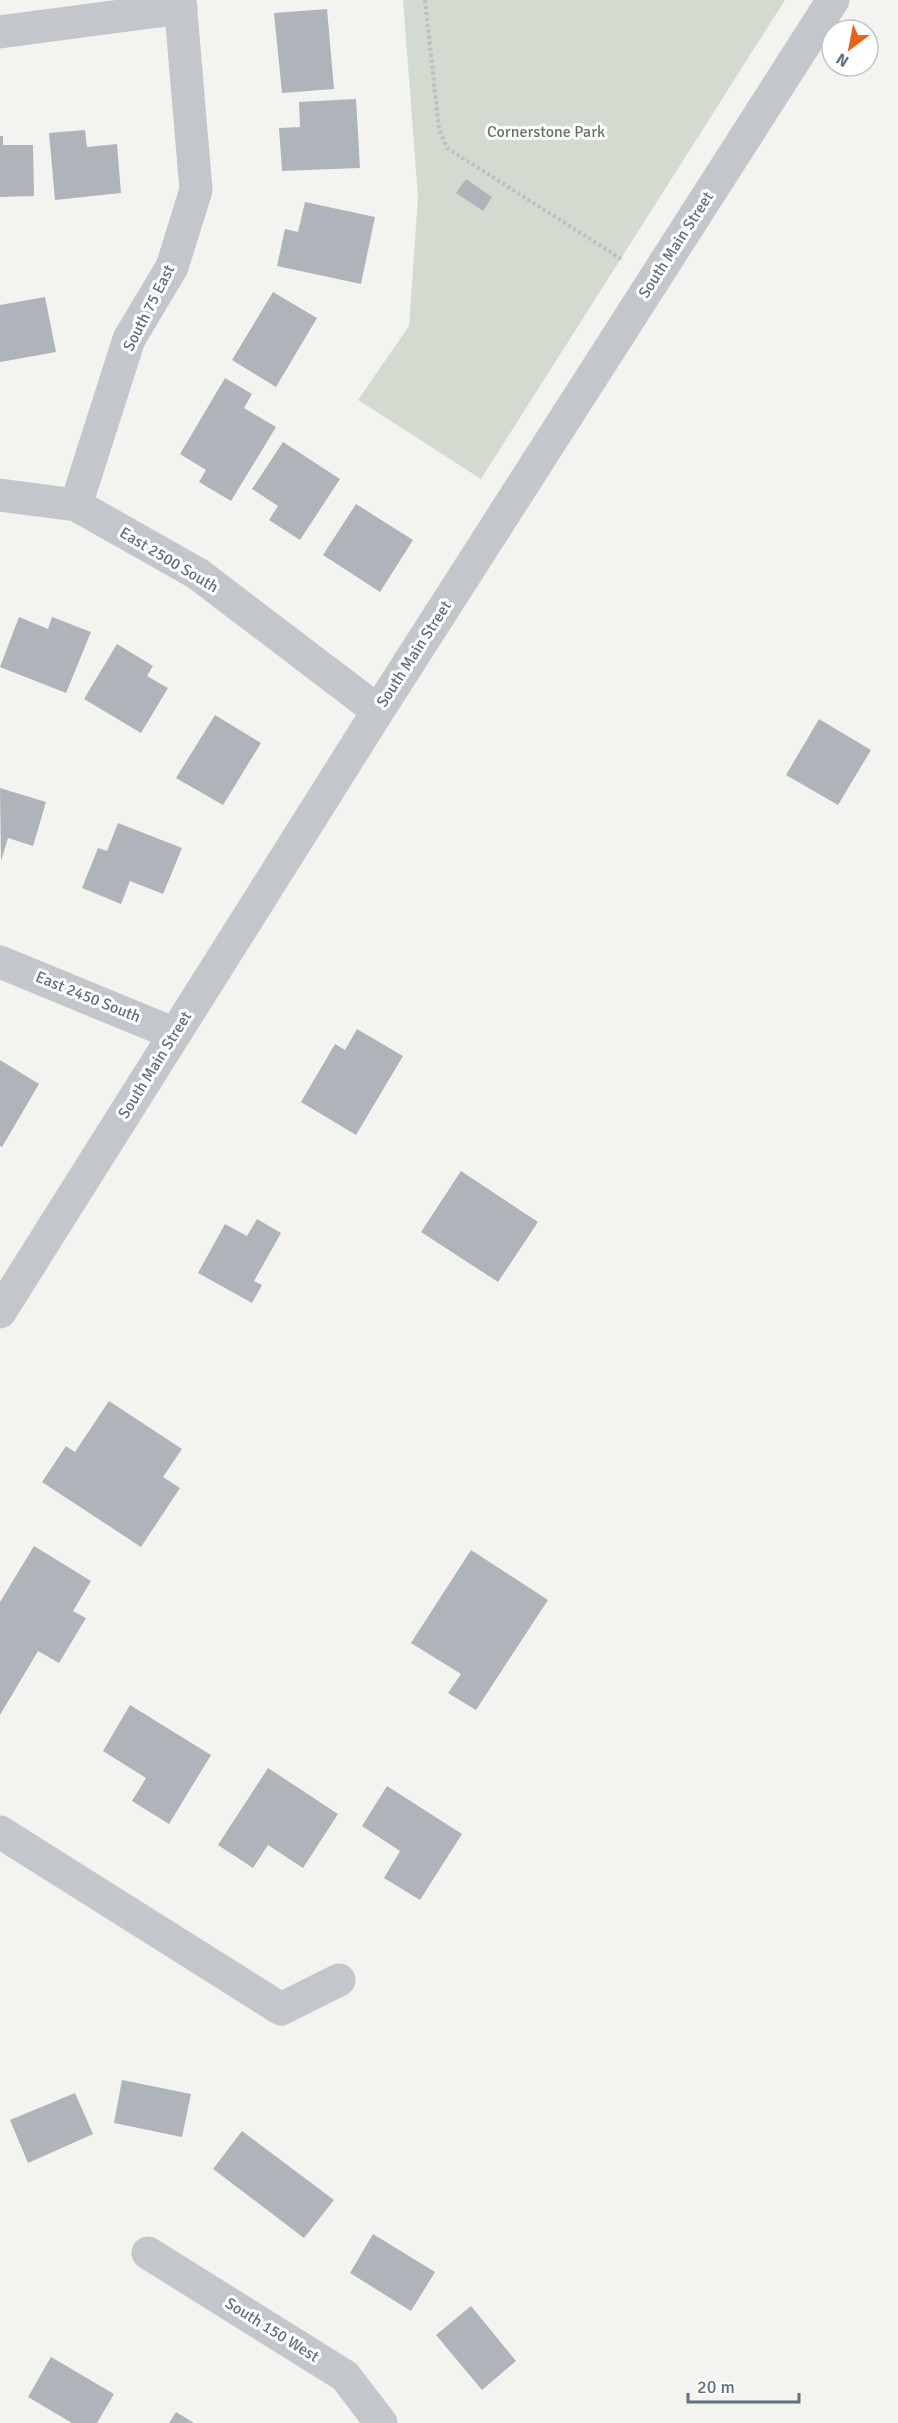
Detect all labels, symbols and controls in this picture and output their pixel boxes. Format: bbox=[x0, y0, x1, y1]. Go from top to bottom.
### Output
north arrow bbox=[820, 18, 880, 78]
text: N bbox=[833, 48, 853, 71]
park label: Cornerstone Park bbox=[487, 122, 605, 142]
street label: South Main Street bbox=[634, 188, 718, 302]
street label: South 75 East bbox=[119, 261, 179, 355]
street label: East 2500 South bbox=[116, 523, 222, 597]
street label: South Main Street bbox=[372, 597, 456, 711]
street label: East 2450 South bbox=[33, 967, 143, 1027]
street label: South Main Street bbox=[114, 1007, 196, 1123]
street label: South 150 West bbox=[221, 2293, 323, 2367]
scale bar bbox=[688, 2366, 799, 2404]
text: 20 m bbox=[697, 2376, 735, 2398]

